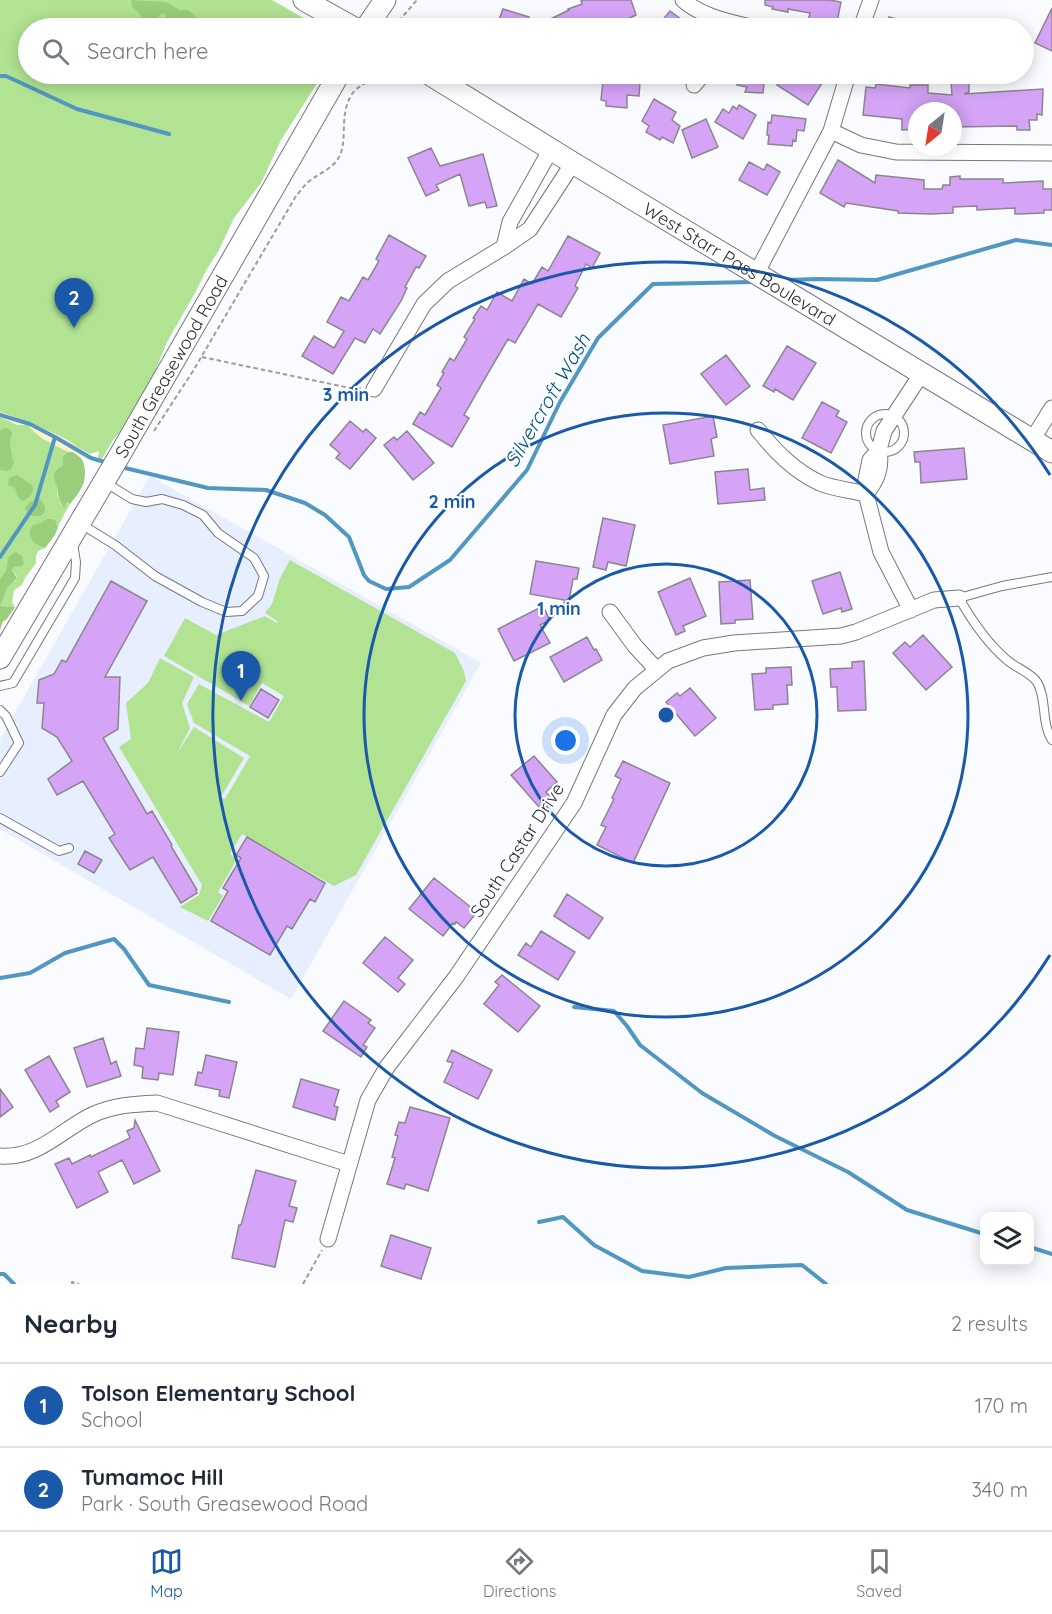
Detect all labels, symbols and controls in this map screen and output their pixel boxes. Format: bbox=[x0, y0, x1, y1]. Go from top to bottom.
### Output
search box bbox=[18, 18, 1034, 84]
icon: search bbox=[39, 35, 72, 68]
text: Search here bbox=[87, 37, 208, 65]
north arrow bbox=[908, 102, 962, 156]
street label: West Starr Pass Boulevard bbox=[639, 197, 840, 330]
street label: South Greasewood Road bbox=[109, 271, 232, 462]
pin: 2 bbox=[54, 278, 94, 328]
water label: Silvercroft Wash bbox=[499, 328, 596, 471]
text: 3 min bbox=[323, 383, 369, 406]
text: 2 min bbox=[429, 490, 475, 513]
text: 1 min bbox=[537, 597, 581, 620]
pin: 1 bbox=[222, 652, 260, 701]
centre of rings bbox=[656, 705, 676, 725]
your location bbox=[551, 726, 580, 755]
street label: South Castar Drive bbox=[465, 778, 569, 922]
map controls bbox=[980, 1212, 1034, 1266]
button: layers bbox=[980, 1212, 1034, 1266]
text: Nearby bbox=[24, 1307, 118, 1340]
text: 2 results bbox=[951, 1311, 1028, 1336]
text: Tolson Elementary School bbox=[81, 1379, 355, 1407]
text: 1 bbox=[40, 1393, 47, 1418]
text: 170 m bbox=[975, 1393, 1028, 1418]
text: School bbox=[81, 1407, 143, 1432]
text: Tumamoc Hill bbox=[81, 1463, 224, 1491]
text: 2 bbox=[38, 1477, 49, 1502]
text: 340 m bbox=[971, 1477, 1028, 1502]
text: Park · South Greasewood Road bbox=[81, 1491, 368, 1516]
tab: Map bbox=[150, 1545, 183, 1601]
tab: Directions bbox=[483, 1545, 556, 1601]
tab: Saved bbox=[856, 1545, 902, 1601]

